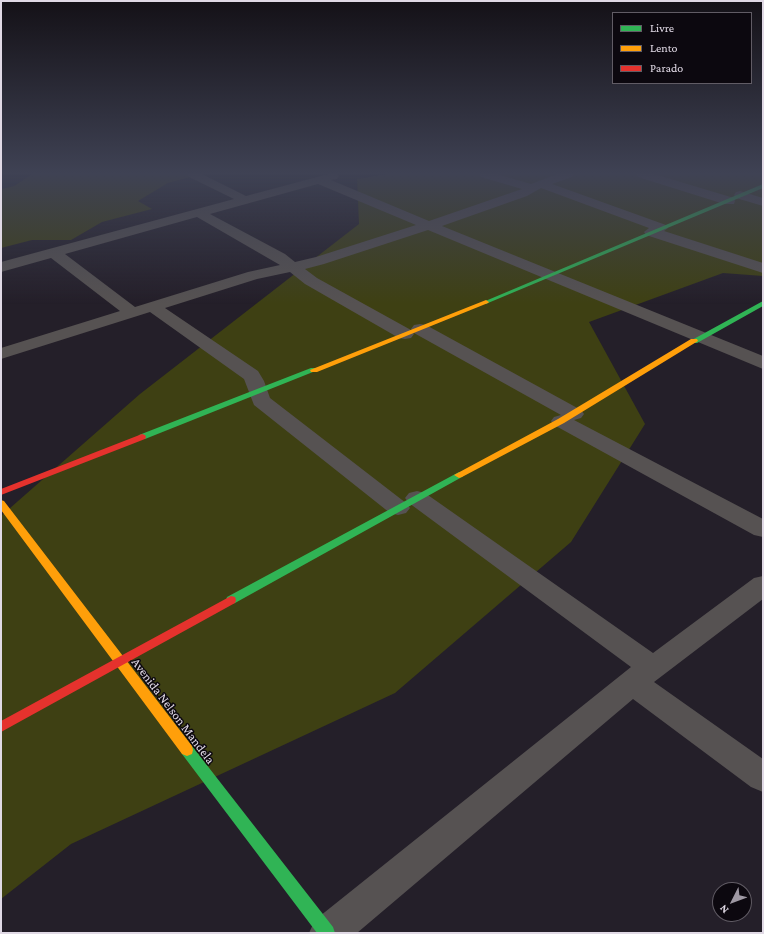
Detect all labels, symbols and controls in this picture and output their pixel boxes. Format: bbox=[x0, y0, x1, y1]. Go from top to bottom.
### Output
legend bbox=[612, 12, 752, 84]
text: Livre bbox=[650, 21, 674, 35]
text: Lento bbox=[650, 41, 678, 55]
text: Parado bbox=[650, 61, 683, 75]
street label: Avenida Nelson Mandela bbox=[128, 655, 218, 767]
north arrow bbox=[712, 882, 752, 922]
text: N bbox=[717, 903, 731, 916]

